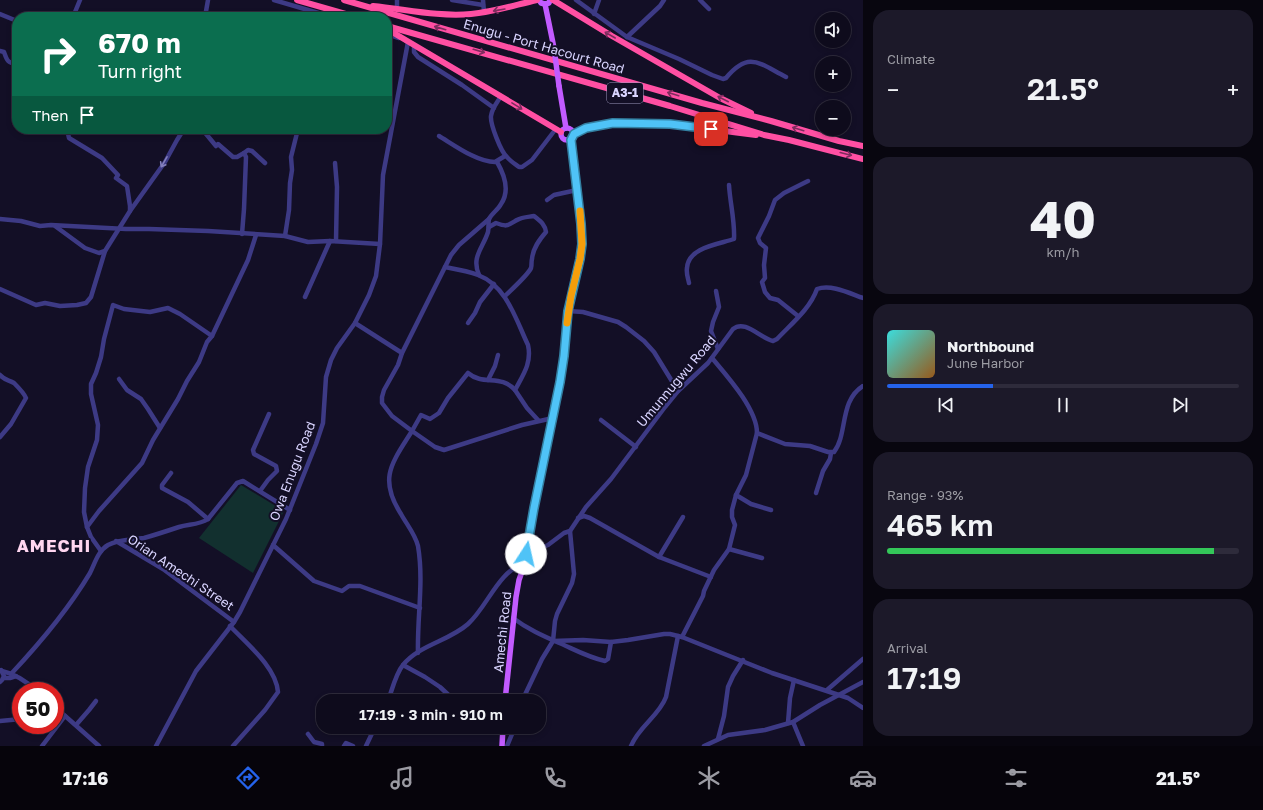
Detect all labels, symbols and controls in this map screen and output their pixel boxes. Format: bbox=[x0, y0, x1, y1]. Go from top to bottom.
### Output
one-way arrow bbox=[493, 6, 506, 14]
map controls bbox=[815, 12, 851, 136]
button: sound bbox=[815, 12, 851, 48]
street label: Enugu - Port Hacourt Road bbox=[462, 15, 626, 77]
one-way arrow bbox=[434, 24, 447, 31]
text: 670 m bbox=[98, 26, 181, 59]
icon: right bbox=[32, 28, 84, 80]
one-way arrow bbox=[604, 31, 616, 39]
one-way arrow bbox=[472, 48, 485, 56]
text: Climate bbox=[887, 51, 935, 67]
button: + bbox=[815, 56, 851, 92]
text: Turn right bbox=[98, 60, 182, 82]
text: 21.5° bbox=[1027, 71, 1099, 107]
text: − bbox=[887, 76, 899, 103]
text: + bbox=[1227, 76, 1239, 103]
road number: A3-1 bbox=[607, 83, 643, 103]
one-way arrow bbox=[667, 90, 680, 97]
one-way arrow bbox=[717, 95, 729, 102]
button: − bbox=[815, 100, 851, 136]
one-way arrow bbox=[511, 102, 522, 110]
icon: arrive bbox=[76, 104, 98, 126]
text: Then bbox=[32, 106, 68, 124]
pin bbox=[694, 112, 728, 146]
icon: arrive bbox=[700, 118, 722, 140]
one-way arrow bbox=[792, 125, 805, 132]
one-way arrow bbox=[839, 151, 852, 159]
one-way arrow bbox=[160, 156, 168, 168]
text: 40 bbox=[1030, 187, 1096, 249]
text: km/h bbox=[1046, 244, 1080, 260]
street label: Umunnugwu Road bbox=[633, 332, 719, 430]
text: Northbound bbox=[947, 337, 1034, 355]
text: June Harbor bbox=[947, 355, 1024, 371]
icon: previous bbox=[935, 394, 957, 416]
icon: pause bbox=[1052, 394, 1074, 416]
icon: next bbox=[1169, 394, 1191, 416]
street label: Owa Enugu Road bbox=[266, 419, 318, 523]
text: Range · 93% bbox=[887, 487, 963, 503]
text: 465 km bbox=[887, 507, 994, 543]
street label: Orian Amechi Street bbox=[125, 530, 237, 614]
position arrow bbox=[505, 533, 547, 575]
district label: AMECHI bbox=[17, 535, 91, 556]
street label: Amechi Road bbox=[490, 591, 514, 673]
text: Arrival bbox=[887, 640, 928, 656]
text: 17:19 bbox=[887, 660, 961, 696]
speed limit sign: 50 bbox=[12, 682, 64, 734]
text: 17:19 · 3 min · 910 m bbox=[359, 705, 503, 723]
icon: directions bbox=[234, 764, 262, 792]
icon: music bbox=[388, 764, 416, 792]
icon: phone bbox=[541, 764, 569, 792]
icon: climate bbox=[695, 764, 723, 792]
icon: car bbox=[849, 764, 877, 792]
icon: filters bbox=[1002, 764, 1030, 792]
text: 17:16 bbox=[63, 767, 108, 789]
text: 21.5° bbox=[1156, 767, 1200, 789]

